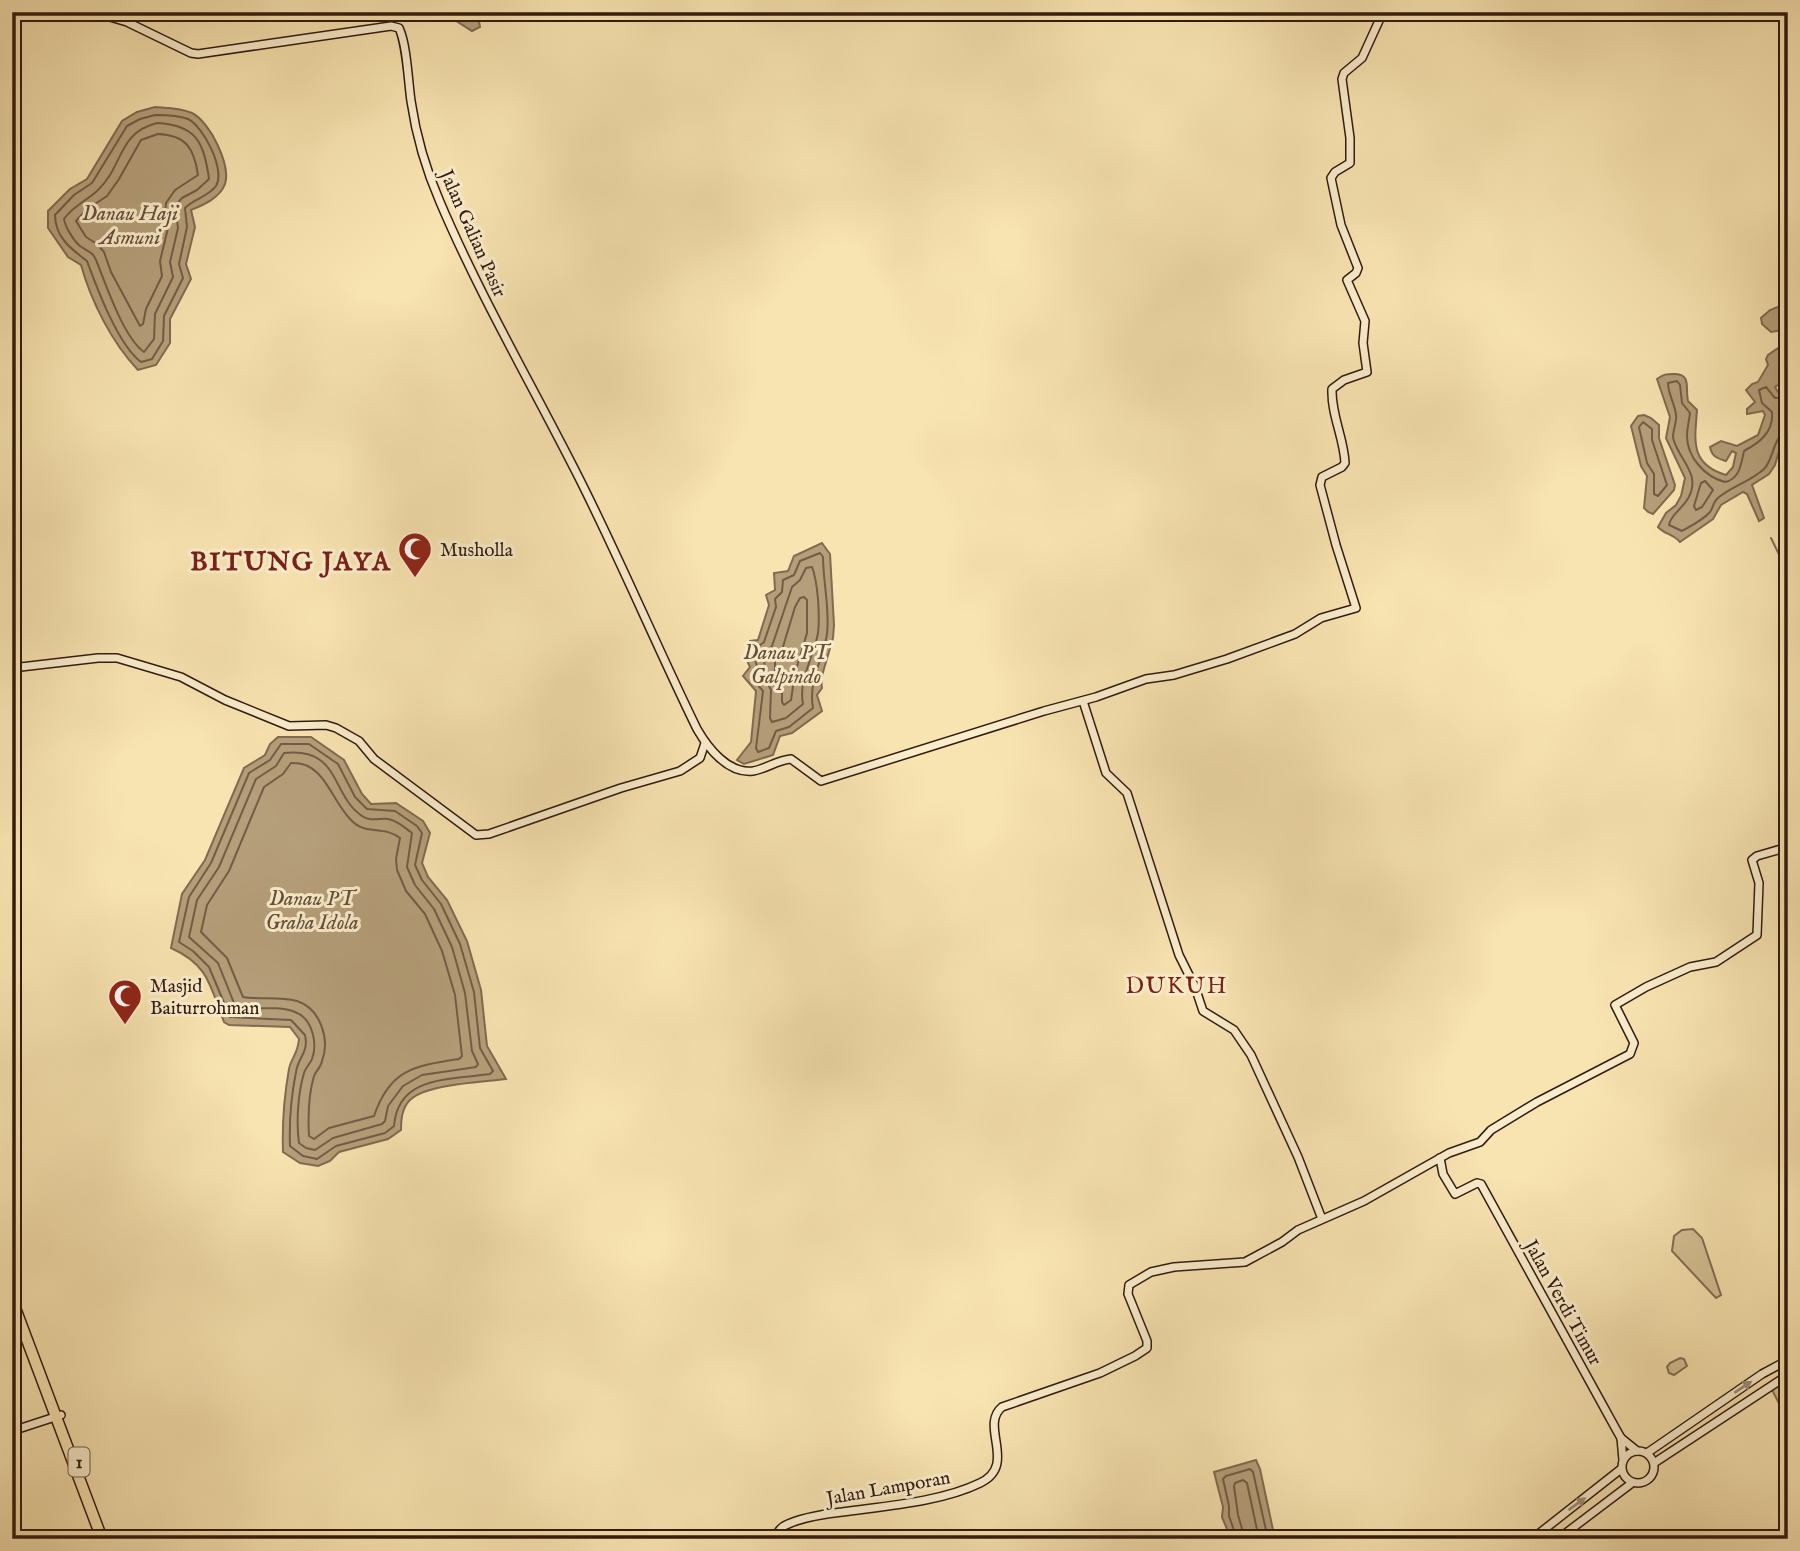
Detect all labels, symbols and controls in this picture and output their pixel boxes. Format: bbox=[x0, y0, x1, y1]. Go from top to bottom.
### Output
street label: Jalan Galian Pasir bbox=[433, 165, 511, 301]
water label: Danau Haji Asmuni bbox=[82, 201, 180, 252]
mosque icon: Musholla bbox=[396, 530, 434, 579]
place label: Musholla bbox=[440, 539, 514, 563]
district label: BITUNG JAYA bbox=[190, 546, 392, 579]
water label: Danau PT Galpindo bbox=[743, 640, 832, 691]
water label: Danau PT Graha Idola bbox=[265, 886, 359, 937]
district label: DUKUH bbox=[1125, 972, 1229, 1001]
place label: Masjid Baiturrohman bbox=[150, 975, 259, 1021]
mosque icon: Masjid Baiturrohman bbox=[106, 977, 144, 1026]
street label: Jalan Verdi Timur bbox=[1517, 1234, 1607, 1370]
one-way arrow bbox=[1734, 1380, 1752, 1394]
road number: 1 bbox=[68, 1448, 90, 1476]
street label: Jalan Lamporan bbox=[823, 1466, 952, 1512]
one-way arrow bbox=[1567, 1496, 1585, 1511]

